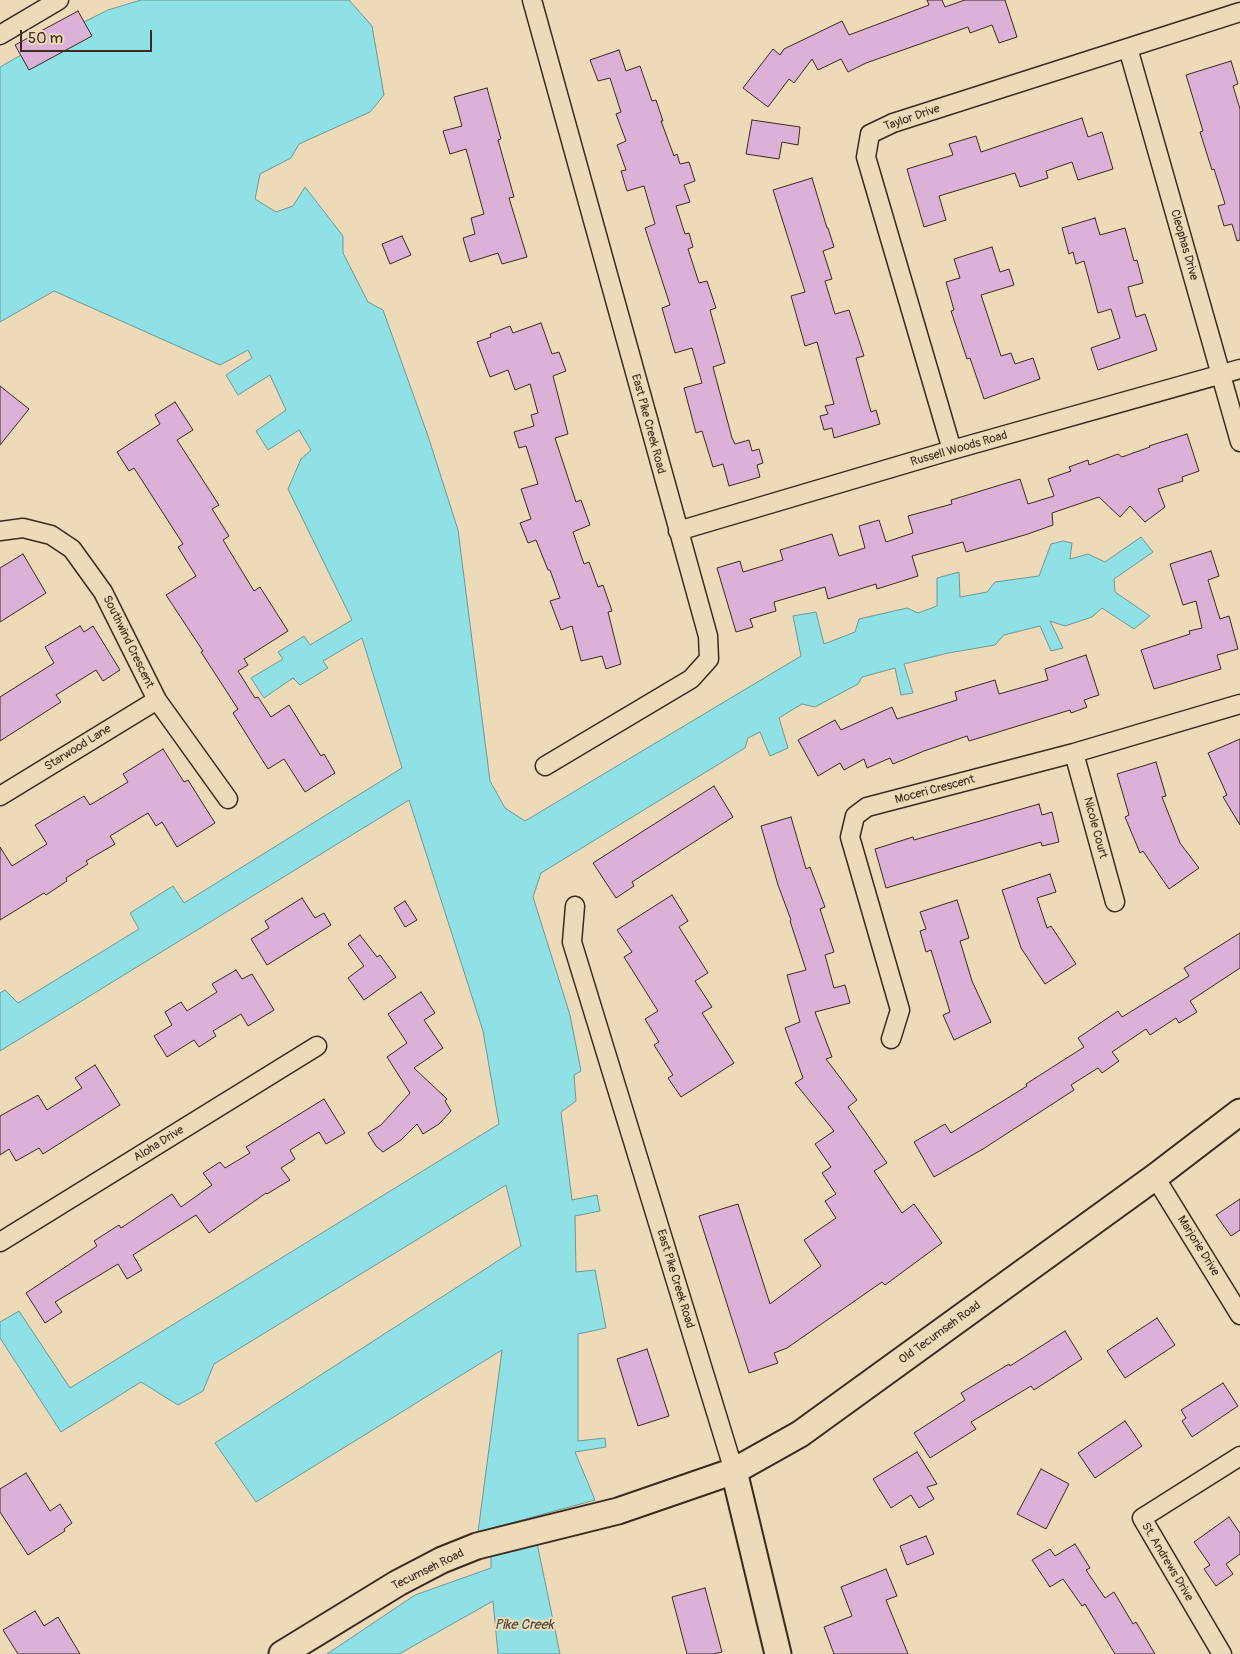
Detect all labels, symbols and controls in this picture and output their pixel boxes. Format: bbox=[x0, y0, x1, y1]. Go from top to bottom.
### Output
scale bar bbox=[22, 20, 155, 52]
text: 50 m bbox=[28, 29, 63, 48]
street label: Taylor Drive bbox=[882, 102, 942, 134]
street label: Cleophas Drive bbox=[1167, 208, 1201, 282]
street label: East Pike Creek Road bbox=[628, 373, 668, 475]
street label: Russell Woods Road bbox=[909, 428, 1009, 470]
street label: Southwind Crescent bbox=[99, 593, 157, 691]
street label: Starwood Lane bbox=[42, 722, 114, 774]
street label: Moceri Crescent bbox=[893, 772, 977, 808]
street label: Nicole Court bbox=[1080, 796, 1110, 860]
street label: Aloha Drive bbox=[131, 1123, 187, 1165]
street label: Marjorie Drive bbox=[1174, 1213, 1222, 1279]
street label: East Pike Creek Road bbox=[653, 1228, 697, 1330]
street label: Old Tecumseh Road bbox=[896, 1299, 984, 1367]
street label: St. Andrews Drive bbox=[1138, 1520, 1196, 1604]
street label: Tecumseh Road bbox=[390, 1546, 466, 1594]
water label: Pike Creek bbox=[495, 1617, 553, 1633]

